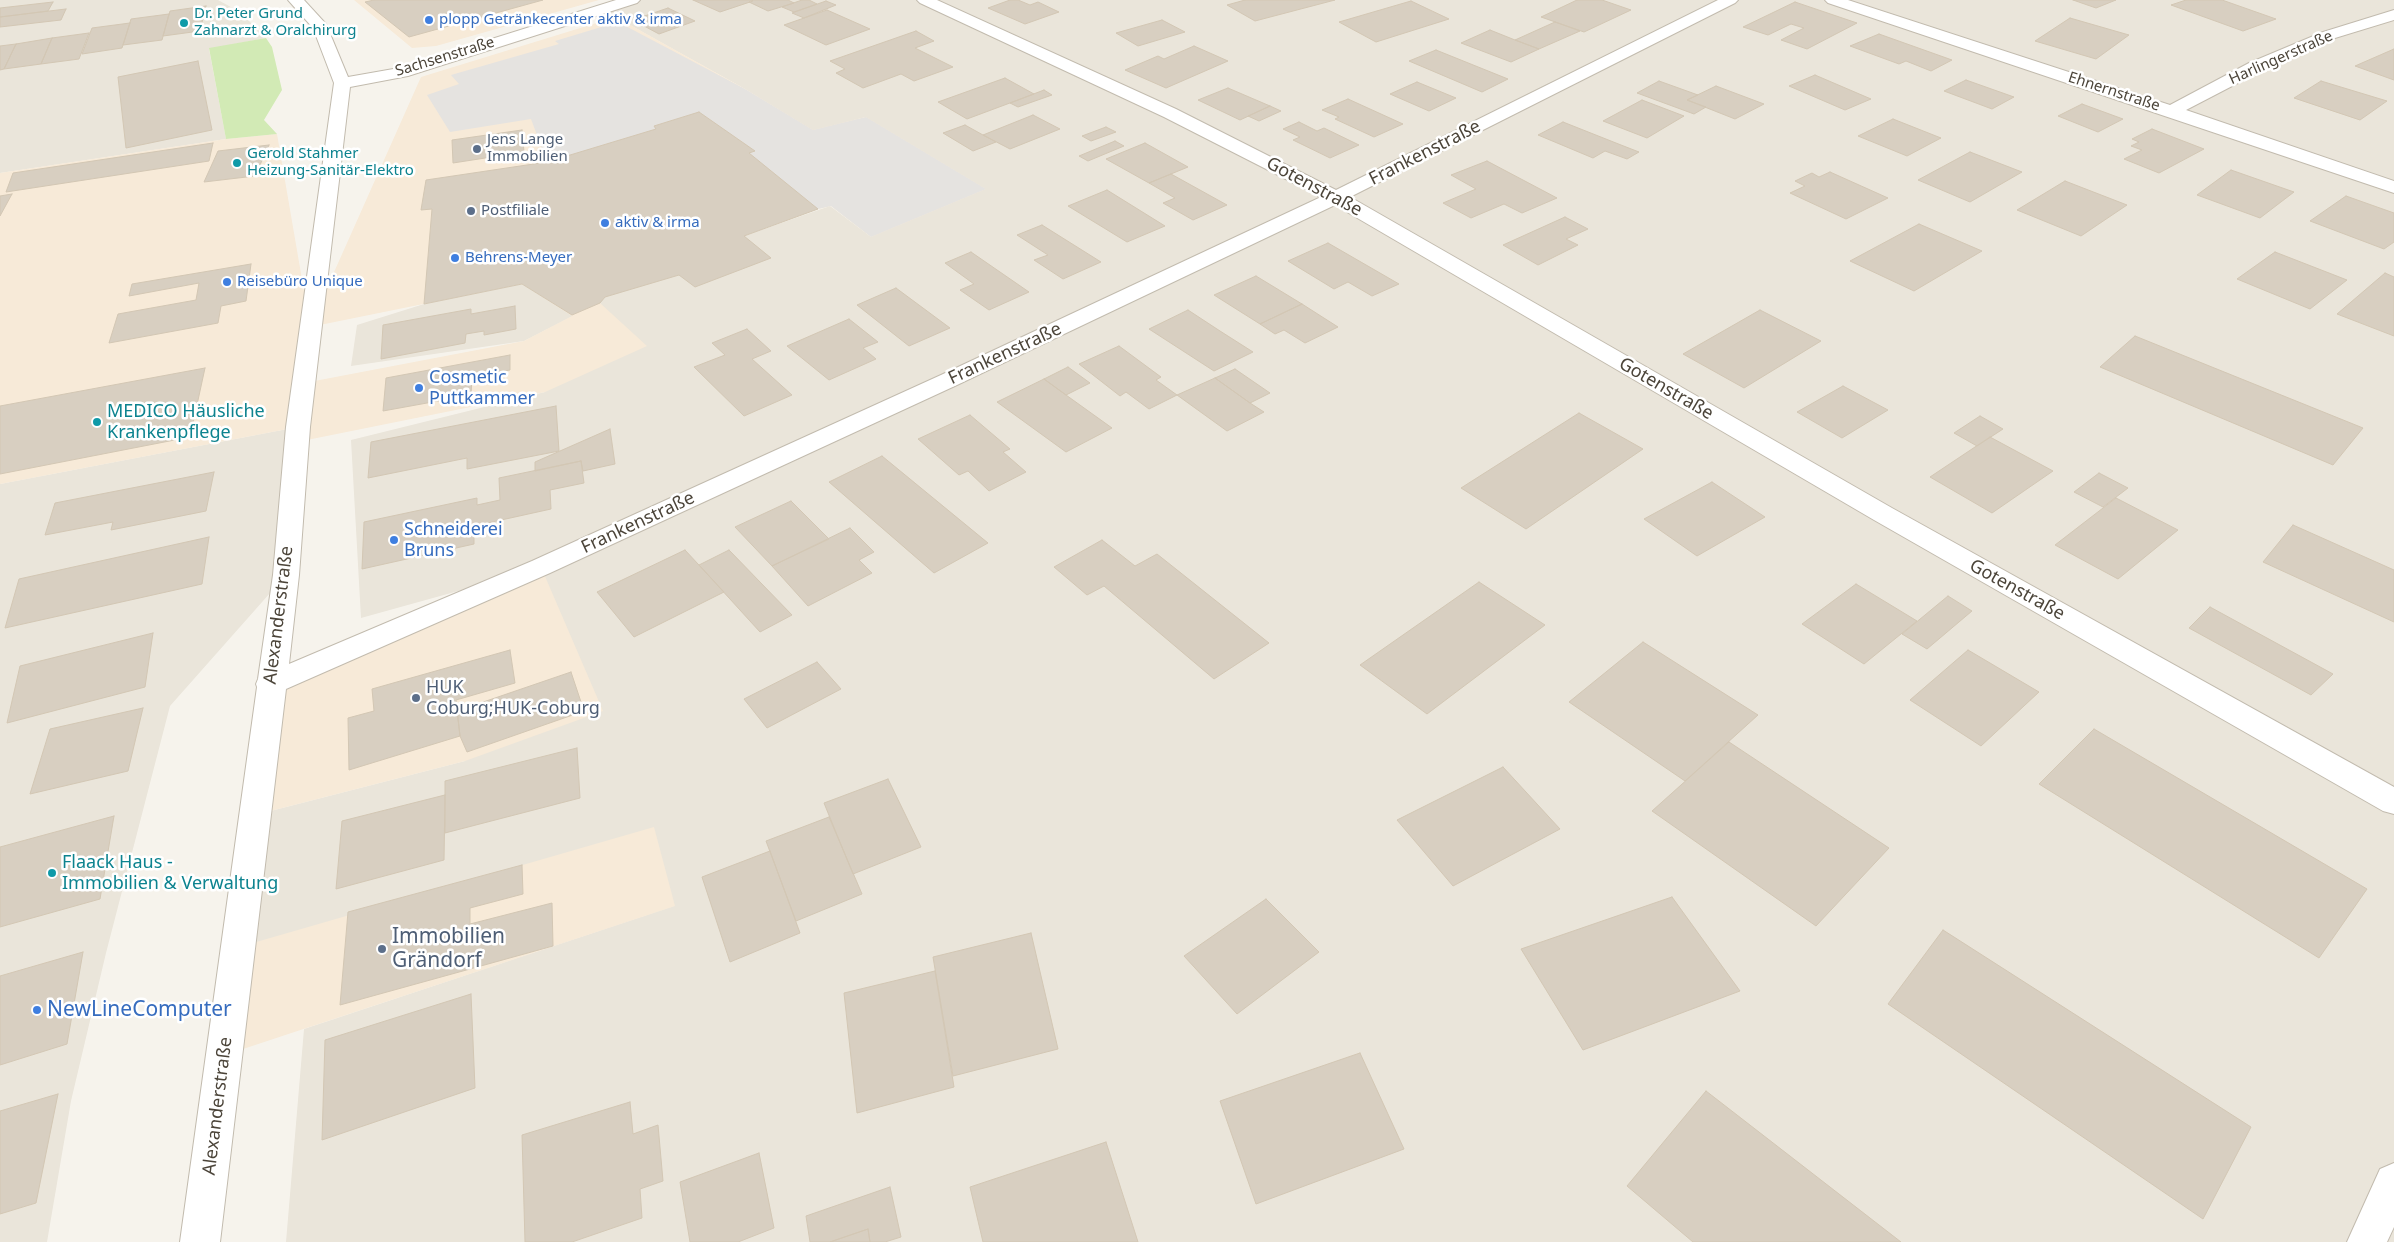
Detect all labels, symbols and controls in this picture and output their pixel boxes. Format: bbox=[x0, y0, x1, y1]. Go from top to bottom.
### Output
place label: Dr. Peter Grund Zahnarzt & Oralchirurg bbox=[194, 5, 356, 40]
place label: plopp Getränkecenter aktiv & irma bbox=[439, 11, 682, 29]
marker: plopp Getränkecenter aktiv & irma bbox=[423, 14, 435, 26]
marker: Dr. Peter Grund Zahnarzt & Oralchirurg bbox=[178, 17, 190, 29]
street label: Harlingerstraße bbox=[2226, 27, 2336, 89]
street label: Sachsenstraße bbox=[393, 33, 497, 81]
street label: Ehnernstraße bbox=[2066, 69, 2162, 115]
street label: Frankenstraße bbox=[1366, 116, 1484, 190]
place label: Jens Lange Immobilien bbox=[487, 131, 568, 166]
marker: Jens Lange Immobilien bbox=[471, 143, 483, 155]
place label: Gerold Stahmer Heizung-Sanitär-Elektro bbox=[247, 145, 414, 180]
street label: Gotenstraße bbox=[1262, 153, 1366, 221]
marker: Gerold Stahmer Heizung-Sanitär-Elektro bbox=[231, 157, 243, 169]
place label: Postfiliale bbox=[481, 202, 549, 220]
marker: Postfiliale bbox=[465, 205, 477, 217]
place label: aktiv & irma bbox=[615, 214, 700, 232]
marker: aktiv & irma bbox=[599, 217, 611, 229]
place label: Behrens-Meyer bbox=[465, 249, 572, 267]
marker: Behrens-Meyer bbox=[449, 252, 461, 264]
place label: Reisebüro Unique bbox=[237, 273, 363, 291]
marker: Reisebüro Unique bbox=[221, 276, 233, 288]
street label: Frankenstraße bbox=[945, 318, 1065, 390]
street label: Gotenstraße bbox=[1615, 353, 1717, 425]
place label: Cosmetic Puttkammer bbox=[429, 367, 535, 409]
marker: Cosmetic Puttkammer bbox=[413, 382, 425, 394]
place label: MEDICO Häusliche Krankenpflege bbox=[107, 401, 265, 444]
marker: MEDICO Häusliche Krankenpflege bbox=[91, 416, 103, 428]
street label: Frankenstraße bbox=[578, 487, 698, 559]
place label: Schneiderei Bruns bbox=[404, 519, 503, 562]
marker: Schneiderei Bruns bbox=[388, 534, 400, 546]
street label: Alexanderstraße bbox=[260, 545, 298, 685]
street label: Gotenstraße bbox=[1966, 555, 2068, 625]
place label: HUK Coburg;HUK-Coburg bbox=[426, 677, 600, 720]
marker: HUK Coburg;HUK-Coburg bbox=[410, 692, 422, 704]
place label: Flaack Haus - Immobilien & Verwaltung bbox=[62, 852, 278, 894]
marker: Flaack Haus - Immobilien & Verwaltung bbox=[46, 867, 58, 879]
place label: Immobilien Grändorf bbox=[392, 924, 505, 974]
marker: Immobilien Grändorf bbox=[376, 943, 388, 955]
place label: NewLineComputer bbox=[47, 997, 232, 1023]
marker: NewLineComputer bbox=[31, 1004, 43, 1016]
street label: Alexanderstraße bbox=[199, 1036, 237, 1176]

